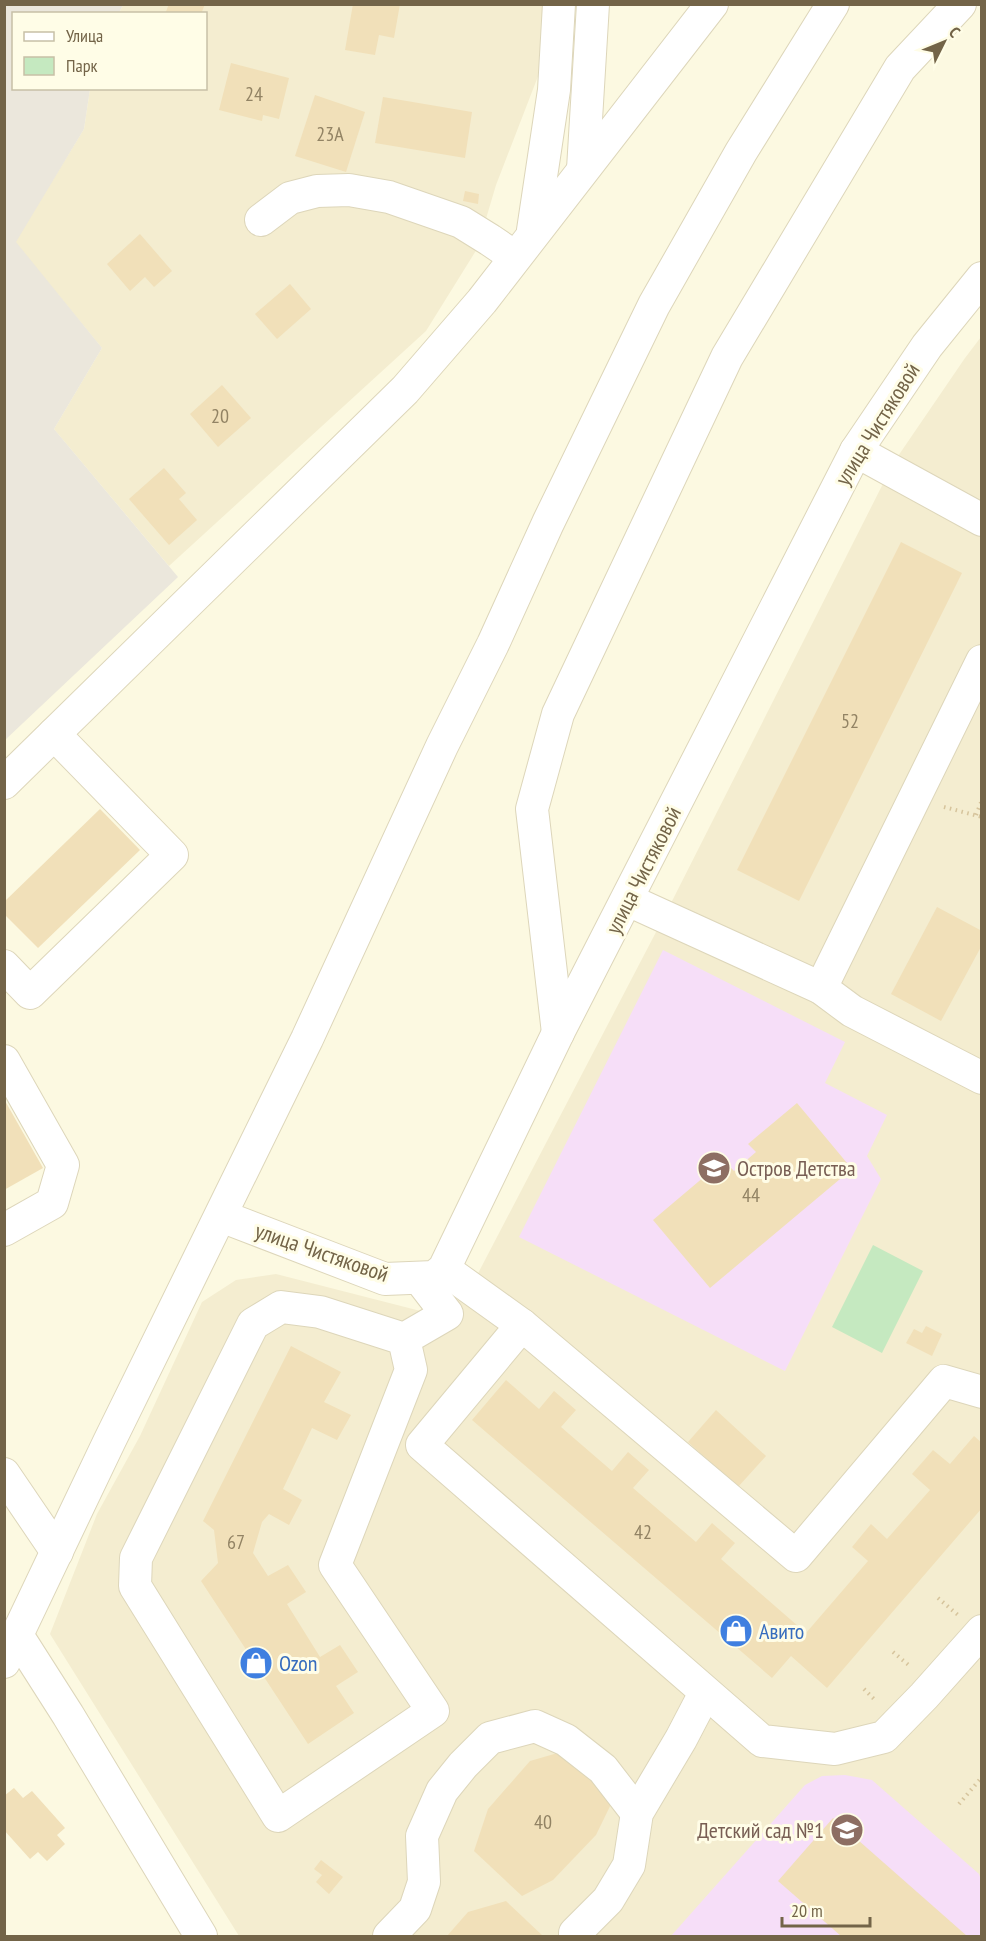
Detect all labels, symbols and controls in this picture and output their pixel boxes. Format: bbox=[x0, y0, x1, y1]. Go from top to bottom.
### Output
legend bbox=[12, 12, 207, 90]
north arrow bbox=[914, 12, 974, 72]
text: С bbox=[945, 22, 965, 42]
text: Улица bbox=[66, 24, 103, 47]
text: Парк bbox=[66, 54, 97, 77]
house number: 24 bbox=[245, 81, 263, 107]
house number: 23А bbox=[316, 121, 344, 147]
street label: улица Чистяковой bbox=[828, 358, 926, 490]
house number: 20 bbox=[211, 403, 229, 429]
house number: 52 bbox=[841, 708, 859, 734]
street label: улица Чистяковой bbox=[599, 802, 687, 938]
school or university icon: Остров Детства bbox=[696, 1150, 732, 1186]
place label: Остров Детства bbox=[737, 1154, 856, 1182]
house number: 44 bbox=[742, 1182, 760, 1208]
street label: улица Чистяковой bbox=[252, 1216, 392, 1288]
house number: 42 bbox=[634, 1519, 652, 1545]
house number: 67 bbox=[227, 1529, 245, 1555]
shop icon: Авито bbox=[718, 1613, 754, 1649]
place label: Авито bbox=[759, 1617, 804, 1645]
shop icon: Ozon bbox=[238, 1645, 274, 1681]
place label: Ozon bbox=[279, 1649, 318, 1677]
house number: 40 bbox=[534, 1809, 552, 1835]
school or university icon: Детский сад №1 bbox=[829, 1812, 865, 1848]
place label: Детский сад №1 bbox=[697, 1816, 824, 1844]
scale bar bbox=[782, 1890, 870, 1928]
text: 20 m bbox=[791, 1899, 823, 1922]

